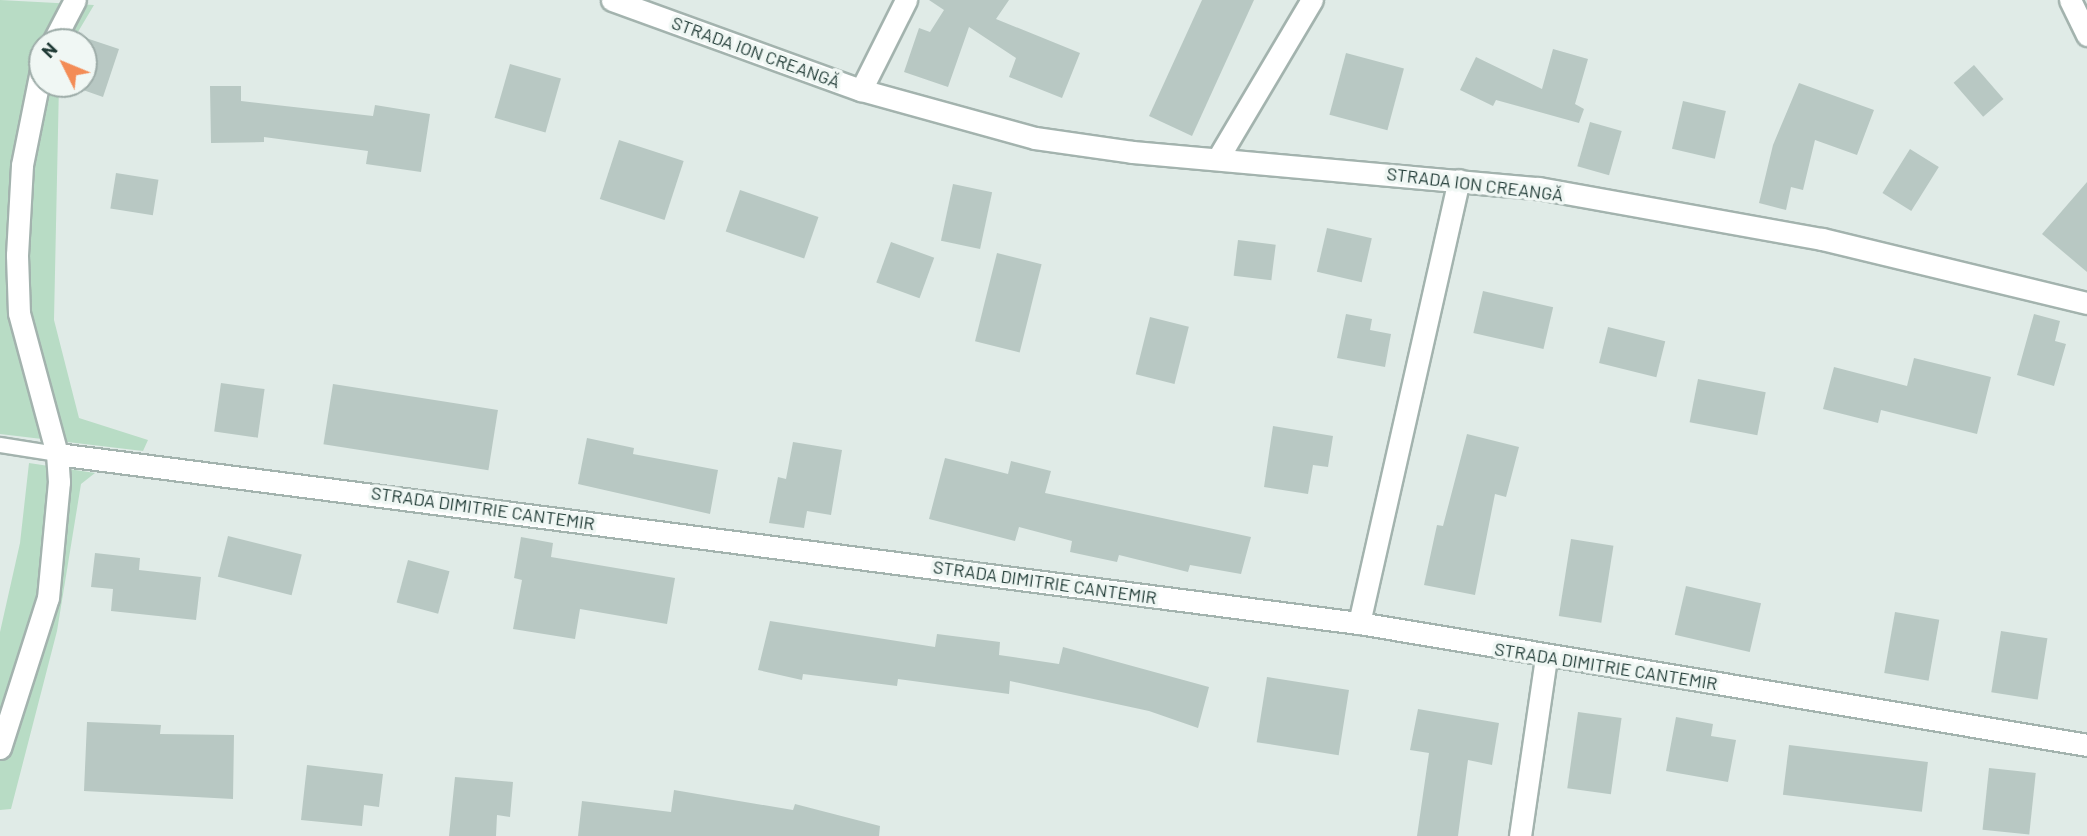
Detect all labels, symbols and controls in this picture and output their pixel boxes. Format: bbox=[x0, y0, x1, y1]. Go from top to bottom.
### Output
street label: STRADA ION CREANGĂ bbox=[669, 11, 843, 93]
north arrow bbox=[28, 28, 98, 98]
text: N bbox=[36, 37, 61, 62]
street label: STRADA ION CREANGĂ bbox=[1385, 162, 1565, 206]
street label: STRADA DIMITRIE CANTEMIR bbox=[370, 482, 596, 534]
street label: STRADA DIMITRIE CANTEMIR bbox=[932, 556, 1158, 608]
street label: STRADA DIMITRIE CANTEMIR bbox=[1493, 638, 1719, 694]

